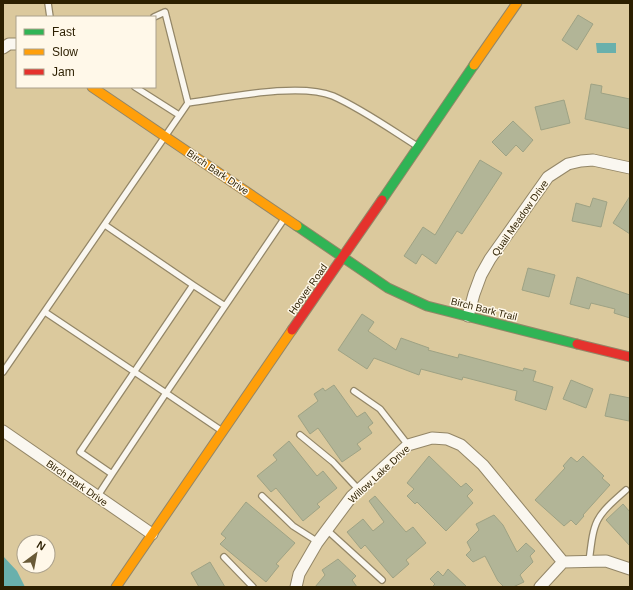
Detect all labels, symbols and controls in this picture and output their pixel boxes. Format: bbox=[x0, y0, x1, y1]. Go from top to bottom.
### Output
legend bbox=[16, 16, 156, 88]
text: Fast bbox=[52, 25, 76, 39]
text: Slow bbox=[52, 45, 78, 59]
text: Jam bbox=[52, 65, 75, 79]
street label: Birch Bark Drive bbox=[185, 147, 251, 197]
street label: Quail Meadow Drive bbox=[490, 178, 551, 258]
street label: Hoover Road bbox=[287, 262, 329, 316]
street label: Birch Bark Trail bbox=[450, 295, 518, 323]
street label: Willow Lake Drive bbox=[346, 443, 412, 505]
street label: Birch Bark Drive bbox=[44, 458, 110, 508]
north arrow bbox=[16, 534, 56, 574]
text: N bbox=[35, 538, 48, 553]

